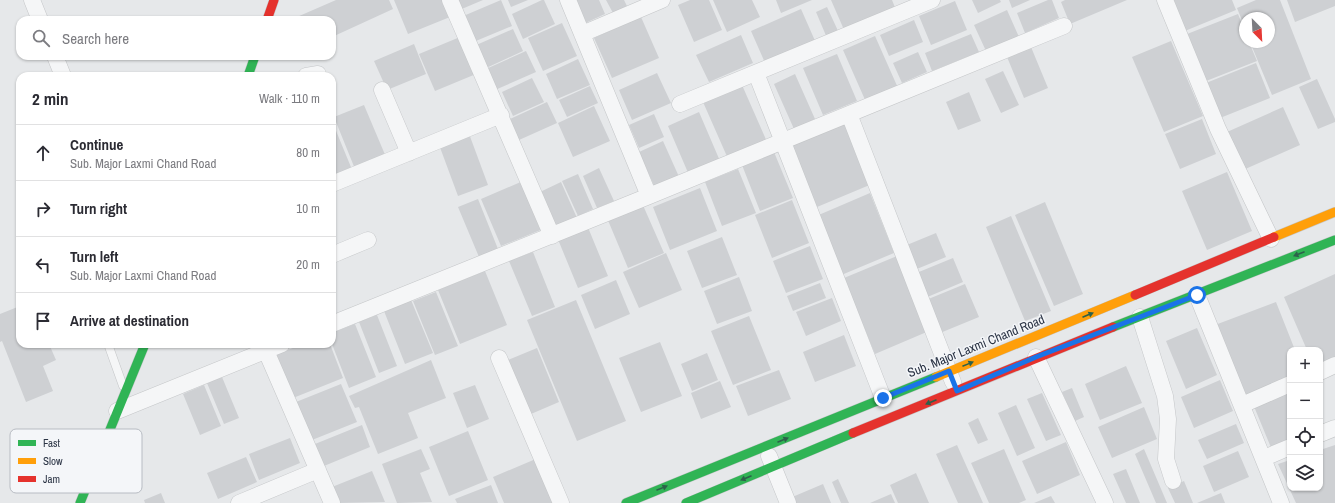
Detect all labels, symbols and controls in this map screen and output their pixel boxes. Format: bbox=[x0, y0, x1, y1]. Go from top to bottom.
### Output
north arrow bbox=[1239, 12, 1275, 48]
search box bbox=[16, 16, 336, 60]
icon: search bbox=[30, 27, 52, 49]
text: Search here bbox=[62, 28, 129, 49]
text: 2 min bbox=[32, 87, 68, 110]
text: Walk · 110 m bbox=[259, 90, 320, 107]
text: Continue bbox=[70, 134, 123, 155]
icon: ahead bbox=[32, 142, 54, 164]
text: 80 m bbox=[296, 144, 320, 161]
text: Sub. Major Laxmi Chand Road bbox=[70, 155, 216, 172]
icon: right bbox=[32, 198, 54, 220]
text: Turn right bbox=[70, 198, 127, 219]
text: 10 m bbox=[296, 200, 320, 217]
text: Turn left bbox=[70, 246, 118, 267]
one-way arrow bbox=[1292, 251, 1304, 257]
icon: left bbox=[32, 254, 54, 276]
text: 20 m bbox=[296, 256, 320, 273]
text: Sub. Major Laxmi Chand Road bbox=[70, 267, 216, 284]
route start bbox=[1188, 286, 1206, 304]
icon: arrive bbox=[32, 310, 54, 332]
text: Arrive at destination bbox=[70, 310, 189, 331]
street label: Sub. Major Laxmi Chand Road bbox=[905, 311, 1047, 381]
one-way arrow bbox=[1083, 311, 1095, 317]
map controls bbox=[1287, 347, 1323, 491]
button: + bbox=[1287, 347, 1323, 383]
one-way arrow bbox=[962, 360, 974, 366]
button: − bbox=[1287, 383, 1323, 419]
route end bbox=[874, 389, 892, 407]
one-way arrow bbox=[925, 399, 937, 405]
button: locate bbox=[1287, 419, 1323, 455]
legend bbox=[10, 429, 142, 493]
text: Fast bbox=[43, 436, 61, 450]
one-way arrow bbox=[777, 437, 788, 443]
text: Slow bbox=[43, 454, 63, 468]
button: layers bbox=[1287, 455, 1323, 491]
text: Jam bbox=[43, 472, 60, 486]
one-way arrow bbox=[740, 475, 752, 481]
one-way arrow bbox=[657, 485, 669, 491]

